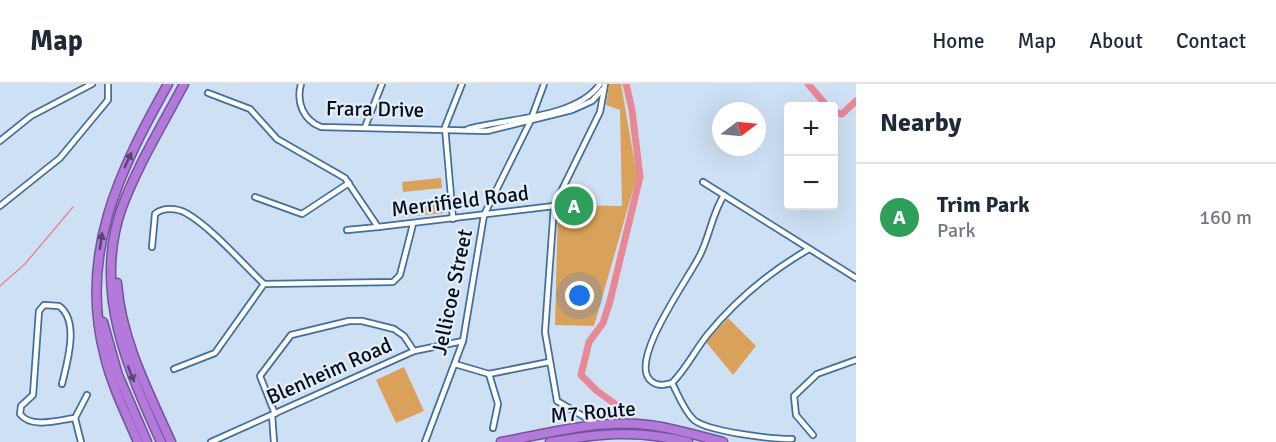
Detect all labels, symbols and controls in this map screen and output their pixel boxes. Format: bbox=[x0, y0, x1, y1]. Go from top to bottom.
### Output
text: Map bbox=[30, 24, 83, 58]
text: Home bbox=[932, 28, 985, 54]
text: Map bbox=[1018, 28, 1056, 54]
text: About bbox=[1089, 28, 1143, 54]
text: Contact bbox=[1176, 28, 1246, 54]
street label: Frara Drive bbox=[326, 95, 424, 123]
north arrow bbox=[712, 102, 766, 156]
map controls bbox=[784, 102, 838, 210]
button: + bbox=[784, 102, 838, 156]
text: Nearby bbox=[880, 107, 961, 139]
one-way arrow bbox=[124, 152, 133, 169]
button: − bbox=[784, 156, 838, 210]
street label: Merrifield Road bbox=[390, 180, 530, 222]
pin: A bbox=[554, 184, 594, 228]
text: Trim Park bbox=[937, 191, 1030, 218]
text: A bbox=[893, 205, 906, 230]
text: 160 m bbox=[1199, 205, 1252, 230]
text: Park bbox=[937, 218, 975, 243]
street label: Jellicoe Street bbox=[426, 227, 478, 357]
one-way arrow bbox=[96, 231, 105, 250]
your location bbox=[565, 281, 594, 310]
street label: Blenheim Road bbox=[262, 332, 396, 410]
one-way arrow bbox=[126, 365, 136, 383]
street label: M7 Route bbox=[549, 395, 637, 429]

